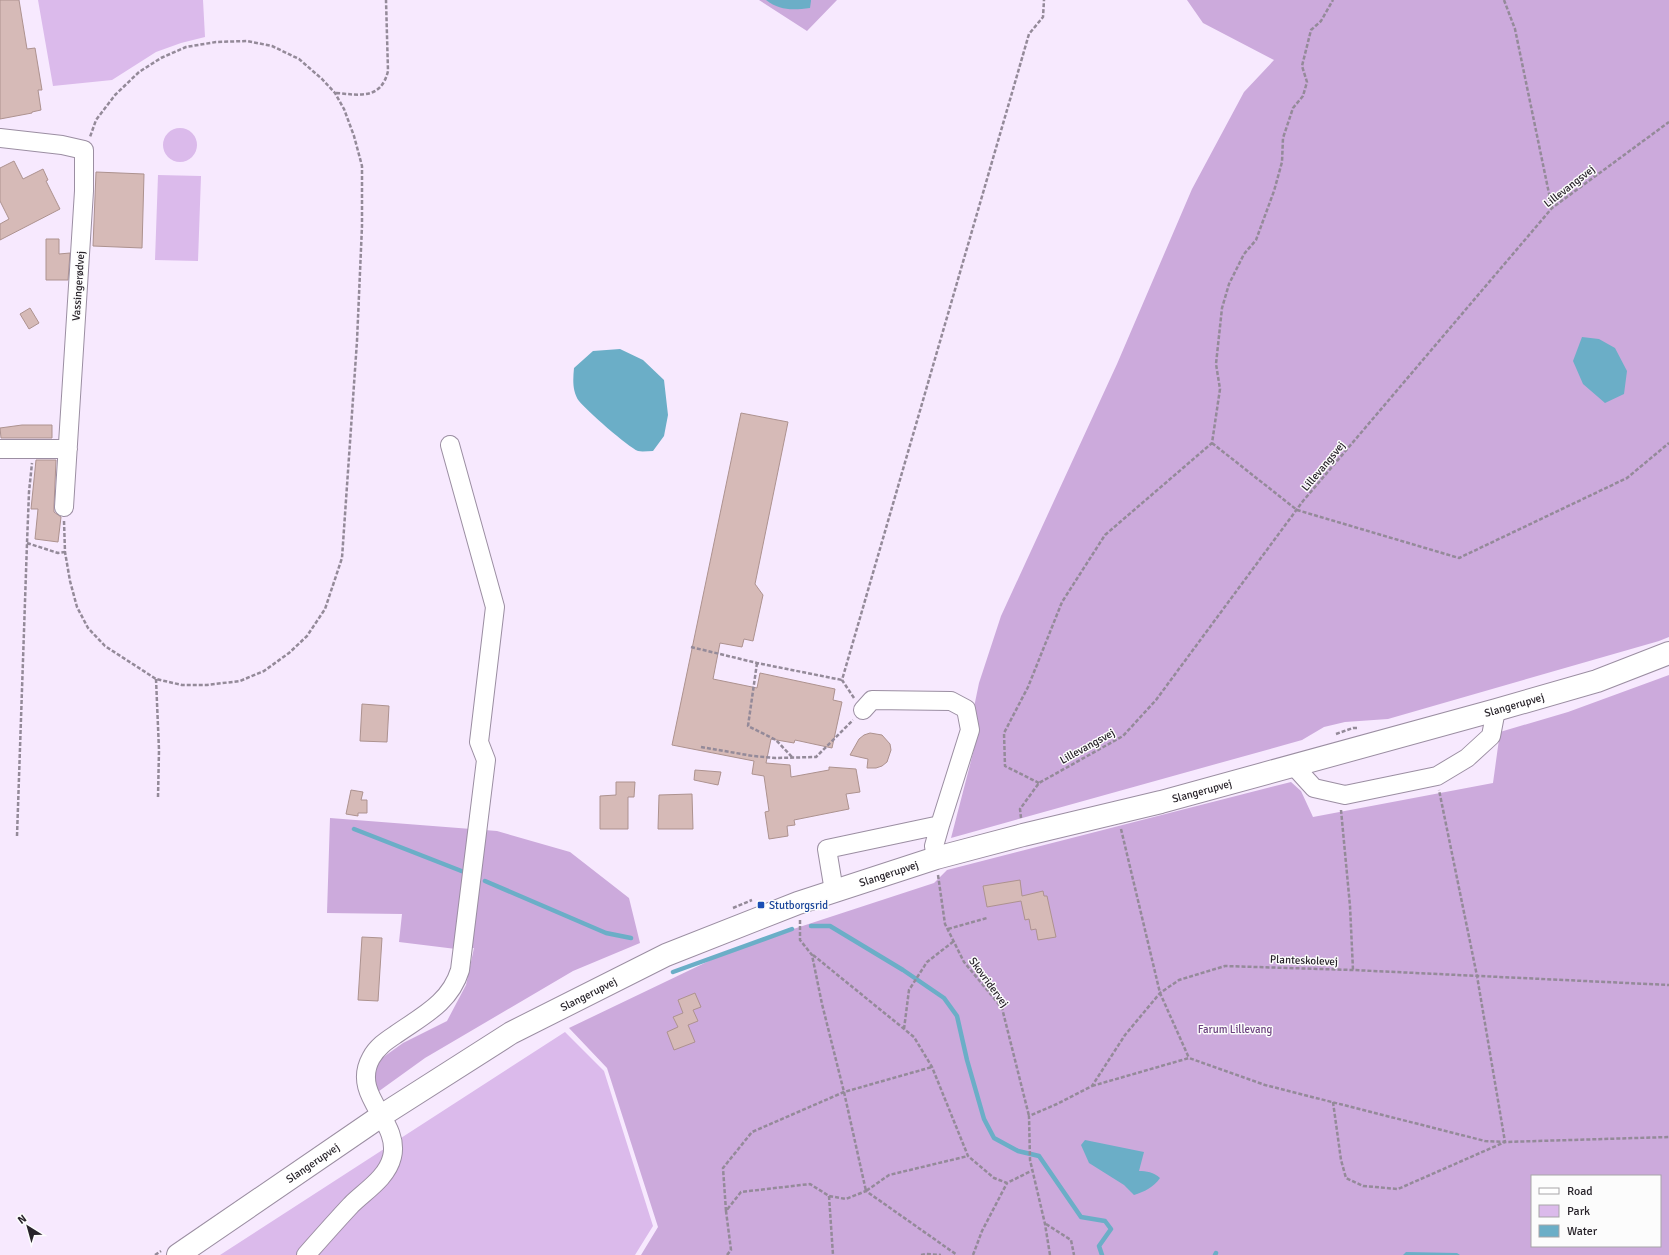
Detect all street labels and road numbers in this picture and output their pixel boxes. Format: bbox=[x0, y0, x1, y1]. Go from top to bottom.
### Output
street label: Lillevangsvej bbox=[1541, 163, 1597, 210]
street label: Vassingerødvej bbox=[70, 251, 87, 322]
street label: Lillevangsvej bbox=[1299, 439, 1348, 494]
street label: Slangerupvej bbox=[1483, 691, 1546, 720]
street label: Lillevangsvej bbox=[1058, 726, 1117, 767]
street label: Slangerupvej bbox=[1171, 777, 1233, 806]
street label: Slangerupvej bbox=[857, 858, 920, 890]
street label: Planteskolevej bbox=[1270, 953, 1338, 968]
street label: Skovridervej bbox=[966, 955, 1011, 1010]
street label: Slangerupvej bbox=[558, 975, 619, 1014]
street label: Slangerupvej bbox=[284, 1141, 342, 1186]

